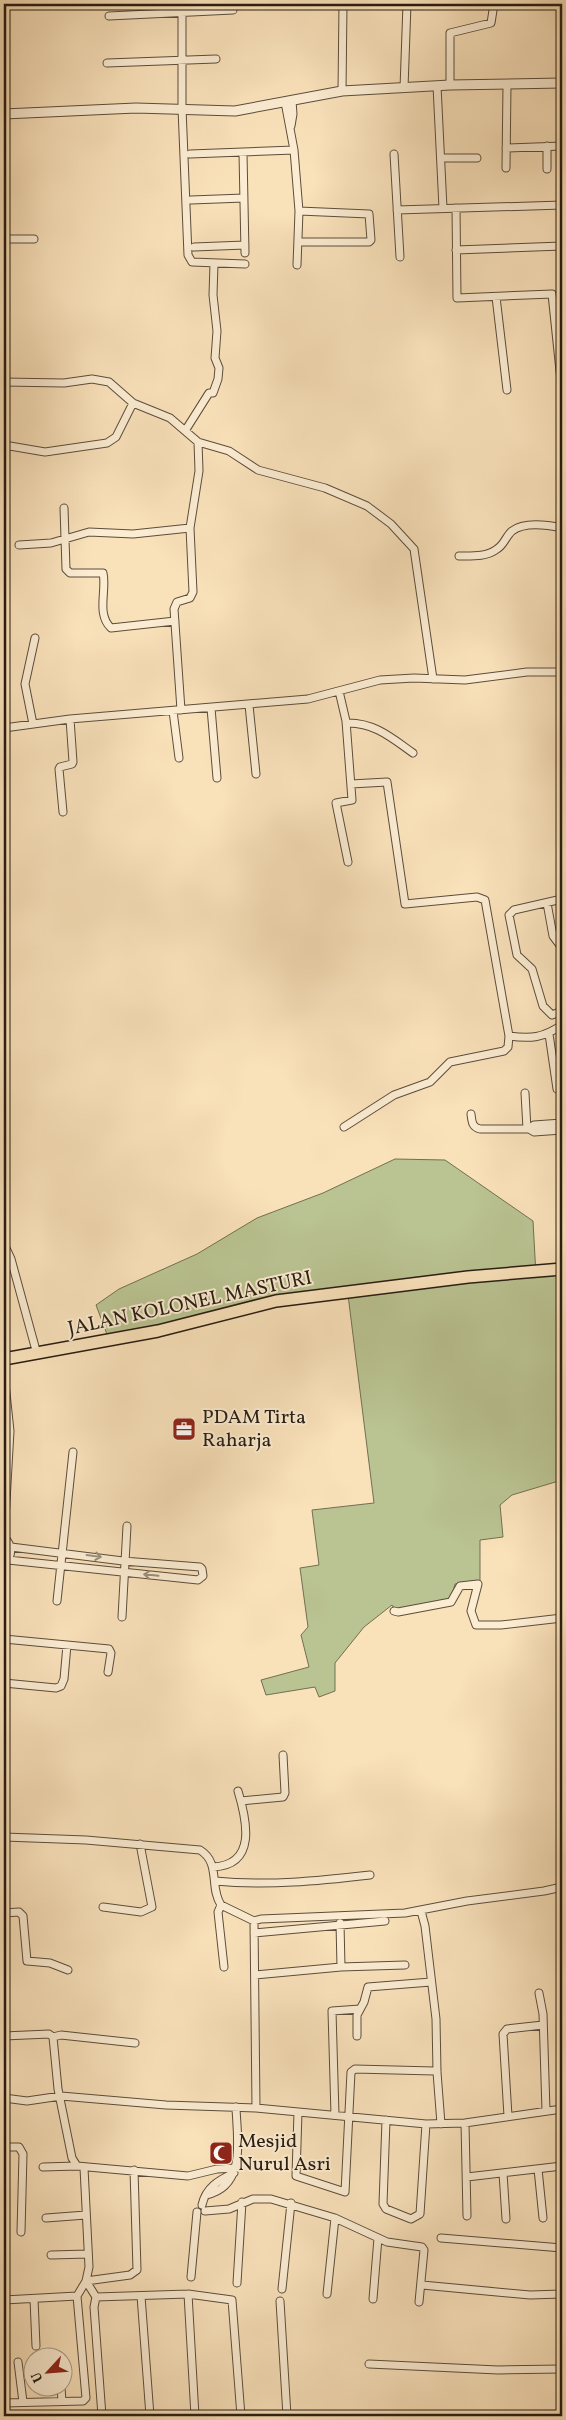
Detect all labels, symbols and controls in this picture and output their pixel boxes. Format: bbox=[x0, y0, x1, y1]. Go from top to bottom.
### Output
street label: JALAN KOLONEL MASTURI bbox=[65, 1264, 315, 1344]
place label: PDAM Tirta Raharja bbox=[202, 1404, 306, 1455]
office icon: PDAM Tirta Raharja bbox=[171, 1416, 197, 1442]
one-way arrow bbox=[86, 1552, 102, 1562]
one-way arrow bbox=[143, 1570, 159, 1580]
place label: Mesjid Nurul Asri bbox=[238, 2128, 331, 2179]
mosque icon: Mesjid Nurul Asri bbox=[208, 2140, 234, 2166]
north arrow bbox=[22, 2348, 72, 2398]
text: U bbox=[27, 2368, 48, 2386]

